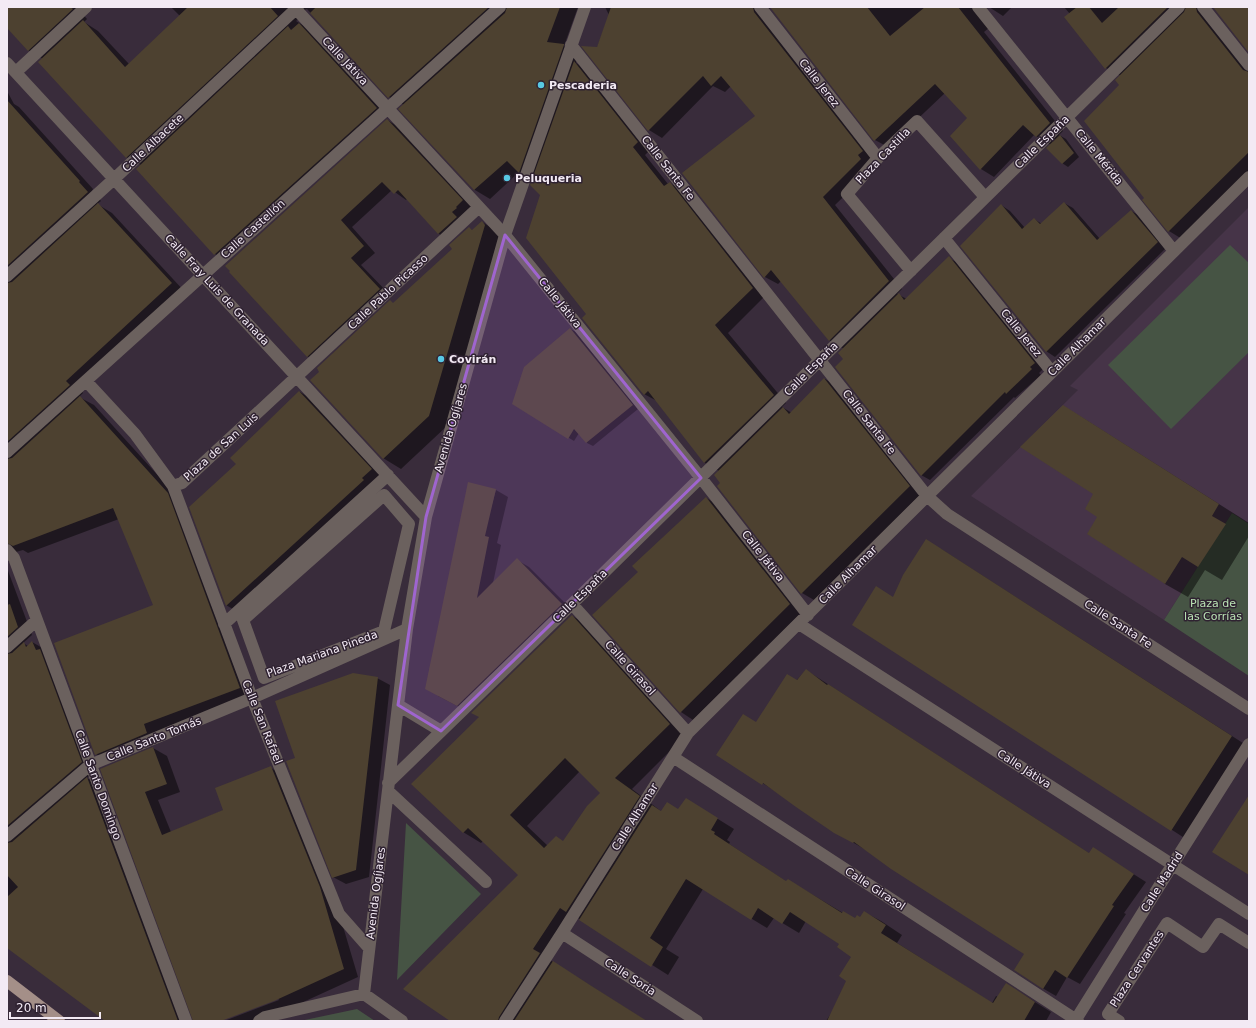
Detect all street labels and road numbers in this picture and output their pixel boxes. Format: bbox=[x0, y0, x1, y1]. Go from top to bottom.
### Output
street label: Calle Játiva bbox=[319, 34, 371, 88]
street label: Calle Jerez bbox=[796, 56, 842, 110]
street label: Calle Albacete bbox=[120, 111, 186, 175]
street label: Calle España bbox=[1012, 113, 1072, 171]
street label: Plaza Castilla bbox=[853, 125, 913, 187]
street label: Calle Mérida bbox=[1072, 126, 1126, 188]
street label: Calle Santa Fe bbox=[639, 133, 697, 203]
street label: Calle Castellón bbox=[218, 197, 288, 261]
street label: Calle Fray Luis de Granada bbox=[162, 232, 272, 348]
street label: Calle Pablo Picasso bbox=[345, 251, 431, 332]
street label: Calle Játiva bbox=[536, 275, 584, 331]
street label: Calle Jerez bbox=[998, 307, 1044, 360]
street label: Calle Alhamar bbox=[1045, 315, 1109, 379]
street label: Calle España bbox=[781, 339, 841, 399]
street label: Avenida Ogíjares bbox=[432, 381, 470, 474]
street label: Calle Santa Fe bbox=[840, 387, 898, 457]
street label: Plaza de San Luis bbox=[181, 410, 261, 484]
street label: Calle Játiva bbox=[739, 528, 787, 584]
street label: Calle Alhamar bbox=[816, 543, 880, 607]
street label: Calle España bbox=[550, 567, 610, 625]
street label: Calle Santa Fe bbox=[1082, 597, 1155, 651]
street label: Plaza Mariana Pineda bbox=[265, 628, 379, 680]
street label: Calle Girasol bbox=[602, 638, 658, 698]
street label: Calle San Rafael bbox=[239, 678, 285, 766]
street label: Calle Santo Tomás bbox=[105, 714, 203, 764]
street label: Calle Santo Domingo bbox=[72, 728, 124, 842]
street label: Calle Játiva bbox=[995, 747, 1053, 791]
street label: Calle Alhamar bbox=[609, 780, 661, 853]
street label: Avenida Ogíjares bbox=[364, 846, 388, 940]
street label: Calle Madrid bbox=[1138, 849, 1186, 915]
street label: Calle Girasol bbox=[842, 865, 908, 913]
street label: Plaza Cervantes bbox=[1107, 928, 1167, 1010]
street label: Calle Soria bbox=[602, 956, 658, 998]

